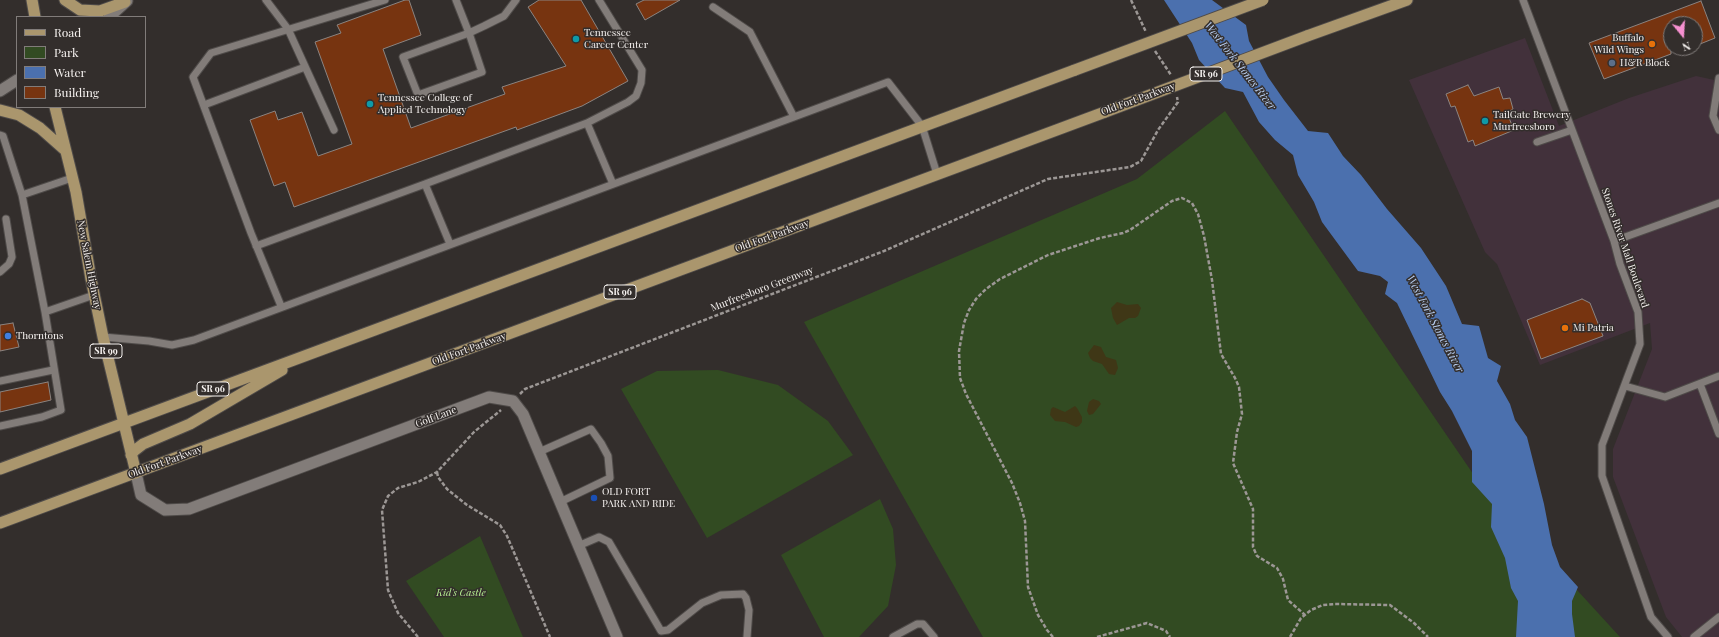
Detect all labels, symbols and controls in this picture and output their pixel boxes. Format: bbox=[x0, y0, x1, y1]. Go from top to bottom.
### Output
legend bbox=[16, 16, 146, 108]
north arrow bbox=[1663, 16, 1703, 56]
water label: West Fork Stones River bbox=[1202, 19, 1278, 113]
text: Road bbox=[54, 24, 81, 40]
place label: Tennessee Career Center bbox=[584, 27, 648, 50]
place label: Buffalo Wild Wings bbox=[1594, 32, 1644, 56]
marker: Tennessee Career Center bbox=[571, 34, 581, 44]
marker: Buffalo Wild Wings bbox=[1647, 39, 1657, 49]
text: N bbox=[1680, 39, 1693, 55]
text: Park bbox=[54, 44, 79, 60]
place label: H&R Block bbox=[1620, 57, 1670, 69]
marker: H&R Block bbox=[1607, 58, 1617, 68]
text: Water bbox=[54, 64, 86, 80]
road number: SR 96 bbox=[1190, 67, 1222, 81]
street label: Old Fort Parkway bbox=[1099, 80, 1177, 118]
text: Building bbox=[54, 84, 99, 100]
place label: Tennessee College of Applied Technology bbox=[378, 92, 472, 116]
marker: Tennessee College of Applied Technology bbox=[365, 99, 375, 109]
place label: TailGate Brewery Murfreesboro bbox=[1493, 109, 1570, 132]
marker: TailGate Brewery Murfreesboro bbox=[1480, 116, 1490, 126]
street label: Stones River Mall Boulevard bbox=[1599, 187, 1651, 309]
street label: Old Fort Parkway bbox=[733, 217, 811, 255]
street label: New Salem Highway bbox=[74, 219, 104, 311]
street label: Murfreesboro Greenway bbox=[709, 264, 815, 314]
water label: West Fork Stones River bbox=[1404, 273, 1466, 375]
road number: SR 96 bbox=[604, 285, 636, 299]
place label: Mi Patria bbox=[1573, 322, 1614, 334]
marker: Mi Patria bbox=[1560, 323, 1570, 333]
place label: Thorntons bbox=[16, 330, 63, 342]
street label: Old Fort Parkway bbox=[430, 330, 508, 368]
marker: Thorntons bbox=[3, 331, 13, 341]
road number: SR 99 bbox=[90, 344, 122, 358]
road number: SR 96 bbox=[197, 382, 229, 396]
street label: Golf Lane bbox=[414, 404, 458, 430]
street label: Old Fort Parkway bbox=[126, 443, 204, 481]
place label: OLD FORT PARK AND RIDE bbox=[602, 486, 675, 510]
marker: OLD FORT PARK AND RIDE bbox=[589, 493, 599, 503]
park label: Kid's Castle bbox=[436, 587, 486, 599]

